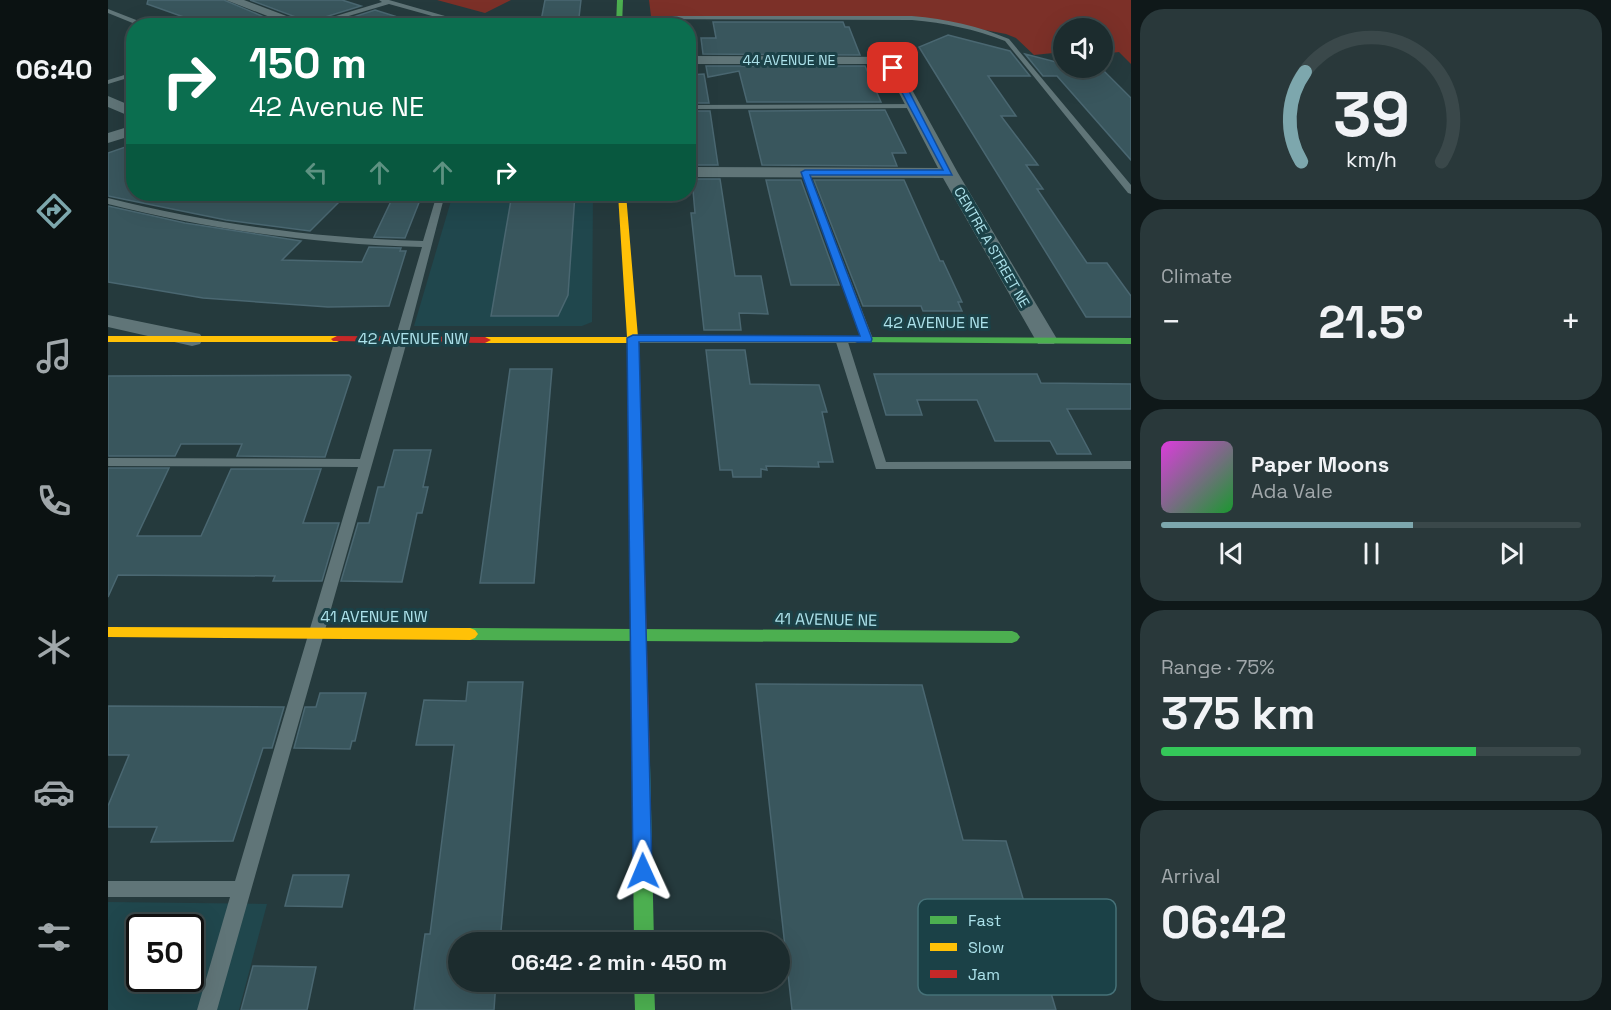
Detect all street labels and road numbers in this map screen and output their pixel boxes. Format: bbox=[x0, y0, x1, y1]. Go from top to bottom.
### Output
street label: 44 AVENUE NE bbox=[743, 51, 836, 69]
street label: CENTRE A STREET NE bbox=[950, 183, 1034, 311]
street label: 42 AVENUE NE bbox=[883, 312, 989, 333]
street label: 42 AVENUE NW bbox=[358, 328, 468, 349]
street label: 41 AVENUE NW bbox=[320, 606, 428, 627]
street label: 41 AVENUE NE bbox=[775, 608, 877, 631]

